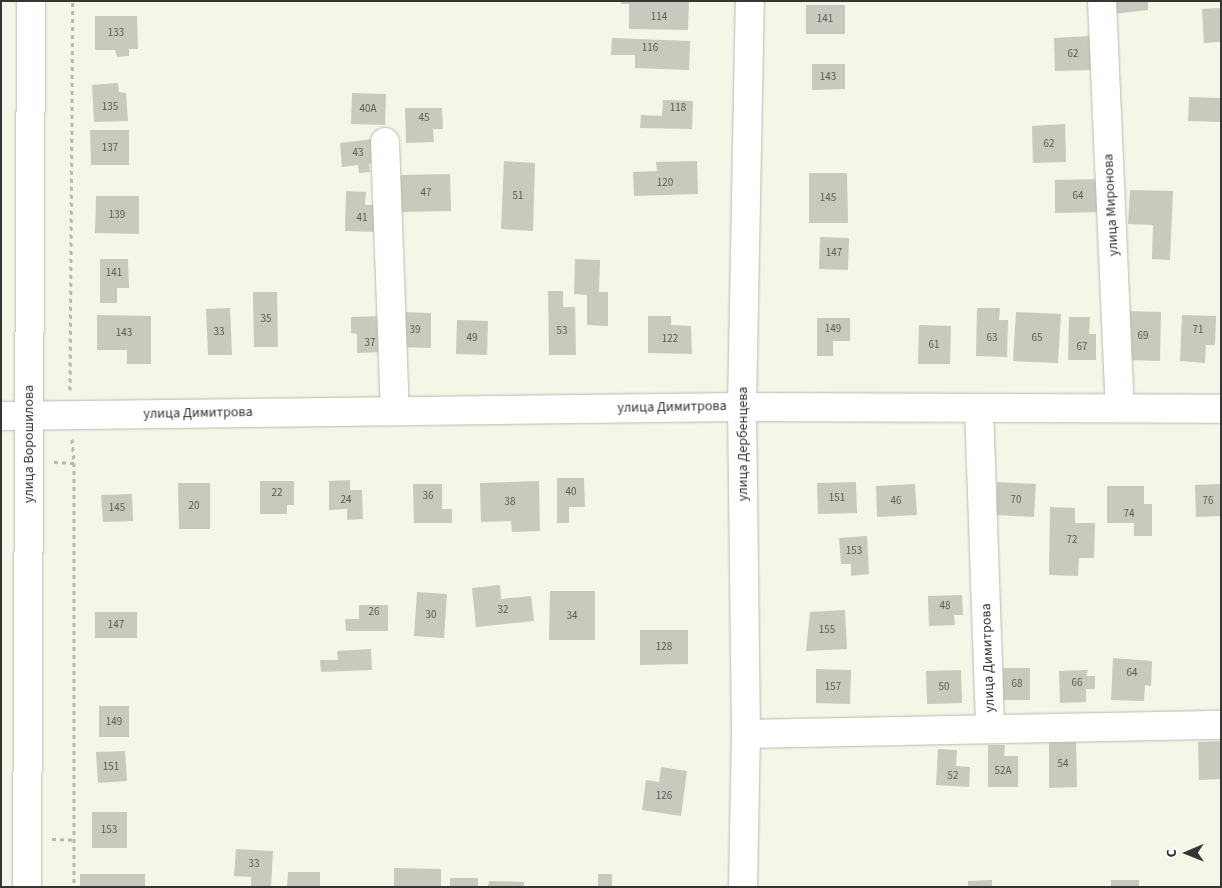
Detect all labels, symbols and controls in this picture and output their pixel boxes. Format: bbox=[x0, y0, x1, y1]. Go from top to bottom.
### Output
house number: 114 bbox=[651, 10, 667, 24]
house number: 141 bbox=[817, 12, 833, 26]
house number: 133 bbox=[108, 26, 124, 40]
house number: 116 bbox=[642, 41, 658, 55]
house number: 62 bbox=[1068, 47, 1078, 61]
house number: 143 bbox=[820, 70, 836, 84]
house number: 135 bbox=[102, 100, 118, 114]
house number: 118 bbox=[670, 101, 686, 115]
house number: 40А bbox=[360, 102, 376, 116]
house number: 45 bbox=[419, 111, 429, 125]
house number: 62 bbox=[1044, 137, 1054, 151]
house number: 137 bbox=[102, 141, 118, 155]
house number: 43 bbox=[353, 146, 363, 160]
street label: улица Миронова bbox=[1100, 153, 1122, 257]
house number: 120 bbox=[657, 176, 673, 190]
house number: 47 bbox=[421, 186, 431, 200]
house number: 51 bbox=[513, 189, 523, 203]
house number: 64 bbox=[1073, 189, 1083, 203]
house number: 145 bbox=[820, 191, 836, 205]
house number: 139 bbox=[109, 208, 125, 222]
house number: 41 bbox=[357, 211, 367, 225]
house number: 147 bbox=[826, 246, 842, 260]
house number: 141 bbox=[106, 266, 122, 280]
house number: 35 bbox=[261, 312, 271, 326]
house number: 149 bbox=[825, 322, 841, 336]
house number: 39 bbox=[410, 323, 420, 337]
house number: 71 bbox=[1193, 323, 1203, 337]
house number: 53 bbox=[557, 324, 567, 338]
house number: 33 bbox=[214, 325, 224, 339]
house number: 143 bbox=[116, 326, 132, 340]
house number: 69 bbox=[1138, 329, 1148, 343]
house number: 49 bbox=[467, 331, 477, 345]
house number: 63 bbox=[987, 331, 997, 345]
house number: 65 bbox=[1032, 331, 1042, 345]
house number: 122 bbox=[662, 332, 678, 346]
house number: 37 bbox=[365, 336, 375, 350]
house number: 61 bbox=[929, 338, 939, 352]
house number: 67 bbox=[1077, 340, 1087, 354]
street label: улица Ворошилова bbox=[21, 385, 37, 503]
street label: улица Дербенцева bbox=[735, 387, 751, 501]
street label: улица Димитрова bbox=[617, 398, 727, 416]
street label: улица Димитрова bbox=[143, 404, 253, 422]
house number: 40 bbox=[566, 485, 576, 499]
house number: 22 bbox=[272, 486, 282, 500]
house number: 36 bbox=[423, 489, 433, 503]
house number: 151 bbox=[829, 491, 845, 505]
house number: 24 bbox=[341, 493, 351, 507]
house number: 70 bbox=[1011, 493, 1021, 507]
house number: 46 bbox=[891, 494, 901, 508]
house number: 76 bbox=[1203, 494, 1213, 508]
house number: 38 bbox=[505, 495, 515, 509]
house number: 20 bbox=[189, 499, 199, 513]
house number: 145 bbox=[109, 501, 125, 515]
house number: 74 bbox=[1124, 507, 1134, 521]
house number: 72 bbox=[1067, 533, 1077, 547]
house number: 153 bbox=[846, 544, 862, 558]
house number: 48 bbox=[940, 599, 950, 613]
house number: 32 bbox=[498, 603, 508, 617]
street label: улица Димитрова bbox=[978, 603, 998, 713]
house number: 26 bbox=[369, 605, 379, 619]
house number: 30 bbox=[426, 608, 436, 622]
house number: 34 bbox=[567, 609, 577, 623]
house number: 147 bbox=[108, 618, 124, 632]
house number: 155 bbox=[819, 623, 835, 637]
house number: 128 bbox=[656, 640, 672, 654]
house number: 64 bbox=[1127, 666, 1137, 680]
house number: 66 bbox=[1072, 676, 1082, 690]
house number: 68 bbox=[1012, 677, 1022, 691]
house number: 157 bbox=[825, 680, 841, 694]
house number: 50 bbox=[939, 680, 949, 694]
house number: 149 bbox=[106, 715, 122, 729]
house number: 54 bbox=[1058, 757, 1068, 771]
house number: 151 bbox=[103, 760, 119, 774]
house number: 52А bbox=[995, 764, 1011, 778]
house number: 52 bbox=[948, 769, 958, 783]
house number: 126 bbox=[656, 789, 672, 803]
house number: 153 bbox=[101, 823, 117, 837]
north arrow bbox=[1162, 828, 1212, 878]
text: С bbox=[1162, 849, 1182, 858]
house number: 33 bbox=[249, 857, 259, 871]

